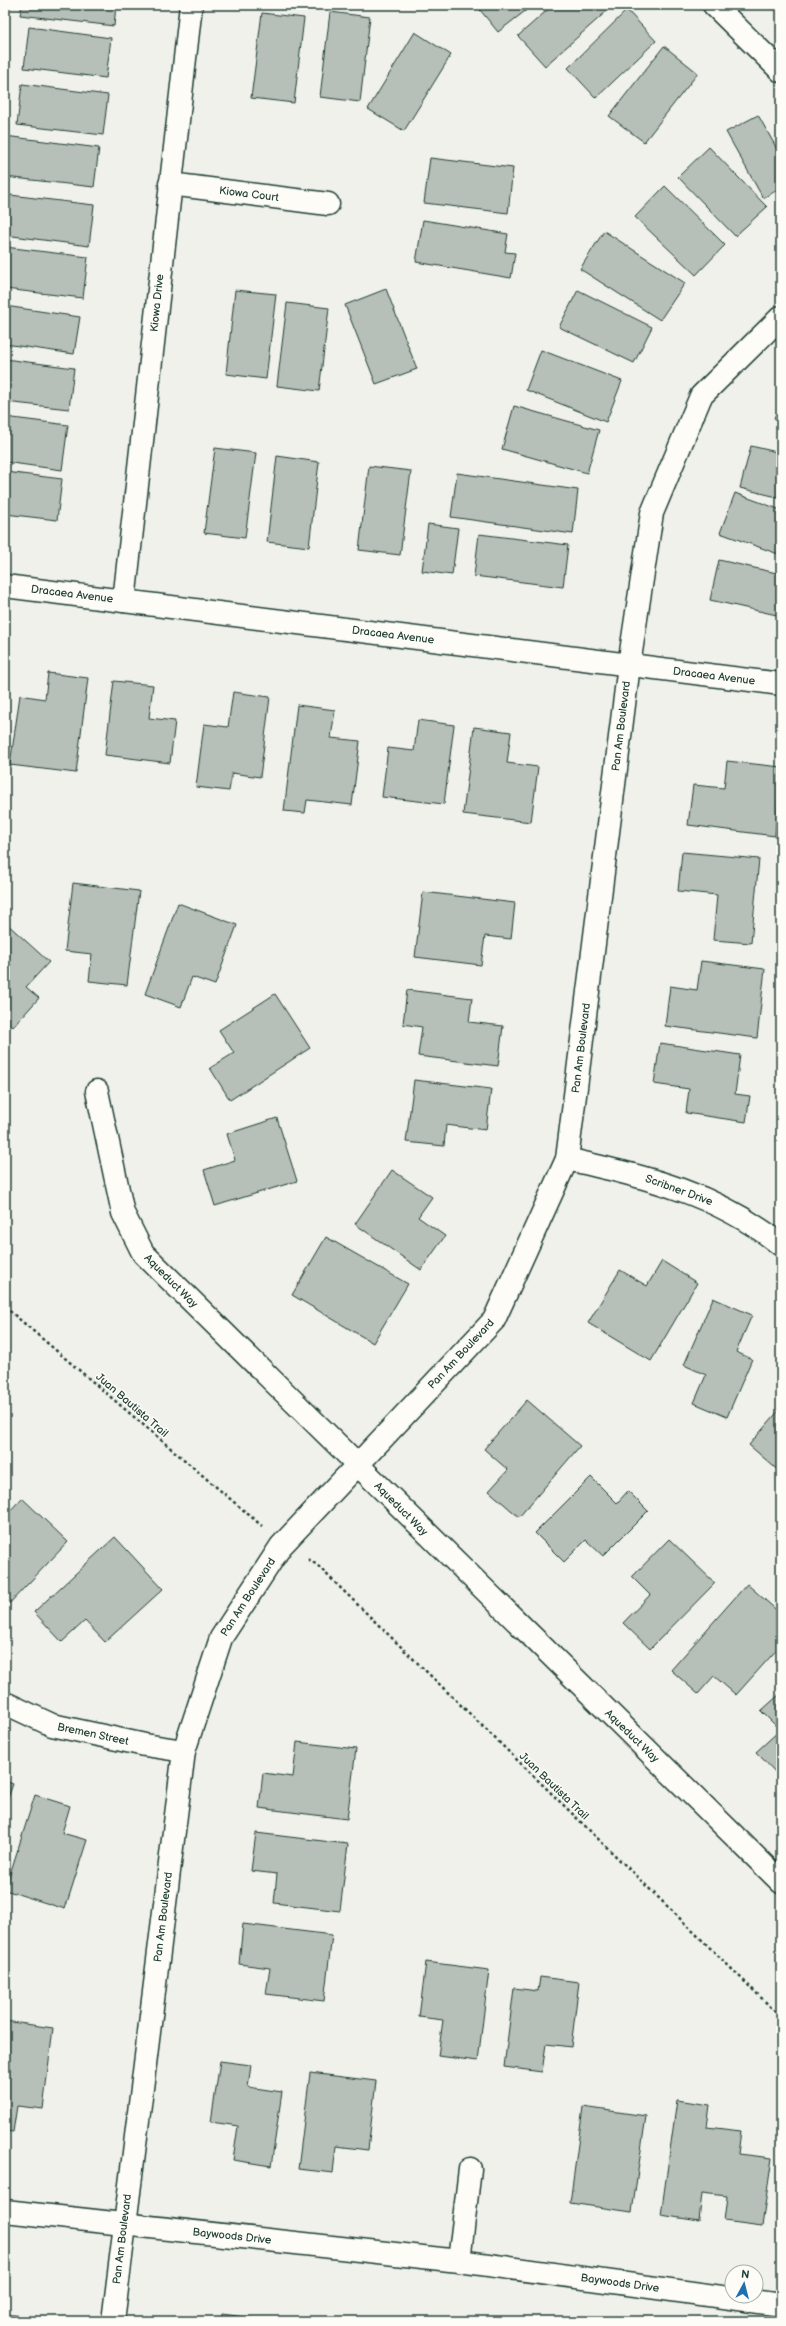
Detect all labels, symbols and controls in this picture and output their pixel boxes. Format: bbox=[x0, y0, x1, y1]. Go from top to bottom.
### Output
street label: Kiowa Court bbox=[218, 184, 280, 204]
street label: Kiowa Drive bbox=[147, 273, 167, 333]
street label: Dracaea Avenue bbox=[30, 583, 114, 606]
street label: Dracaea Avenue bbox=[351, 624, 435, 647]
street label: Dracaea Avenue bbox=[672, 665, 756, 688]
street label: Pan Am Boulevard bbox=[609, 680, 633, 772]
street label: Pan Am Boulevard bbox=[569, 1002, 593, 1094]
street label: Scribner Drive bbox=[644, 1172, 715, 1208]
street label: Aqueduct Way bbox=[142, 1252, 200, 1310]
street label: Pan Am Boulevard bbox=[425, 1316, 497, 1392]
street label: Juan Bautista Trail bbox=[93, 1370, 171, 1440]
street label: Aqueduct Way bbox=[372, 1480, 430, 1538]
street label: Pan Am Boulevard bbox=[218, 1555, 278, 1639]
street label: Aqueduct Way bbox=[602, 1707, 662, 1765]
street label: Bremen Street bbox=[56, 1720, 130, 1748]
street label: Juan Bautista Trail bbox=[517, 1750, 591, 1822]
street label: Pan Am Boulevard bbox=[151, 1871, 175, 1963]
street label: Pan Am Boulevard bbox=[110, 2193, 134, 2285]
street label: Baywoods Drive bbox=[192, 2225, 272, 2247]
north arrow bbox=[724, 2264, 764, 2304]
text: N bbox=[740, 2268, 750, 2282]
street label: Baywoods Drive bbox=[580, 2271, 661, 2295]

